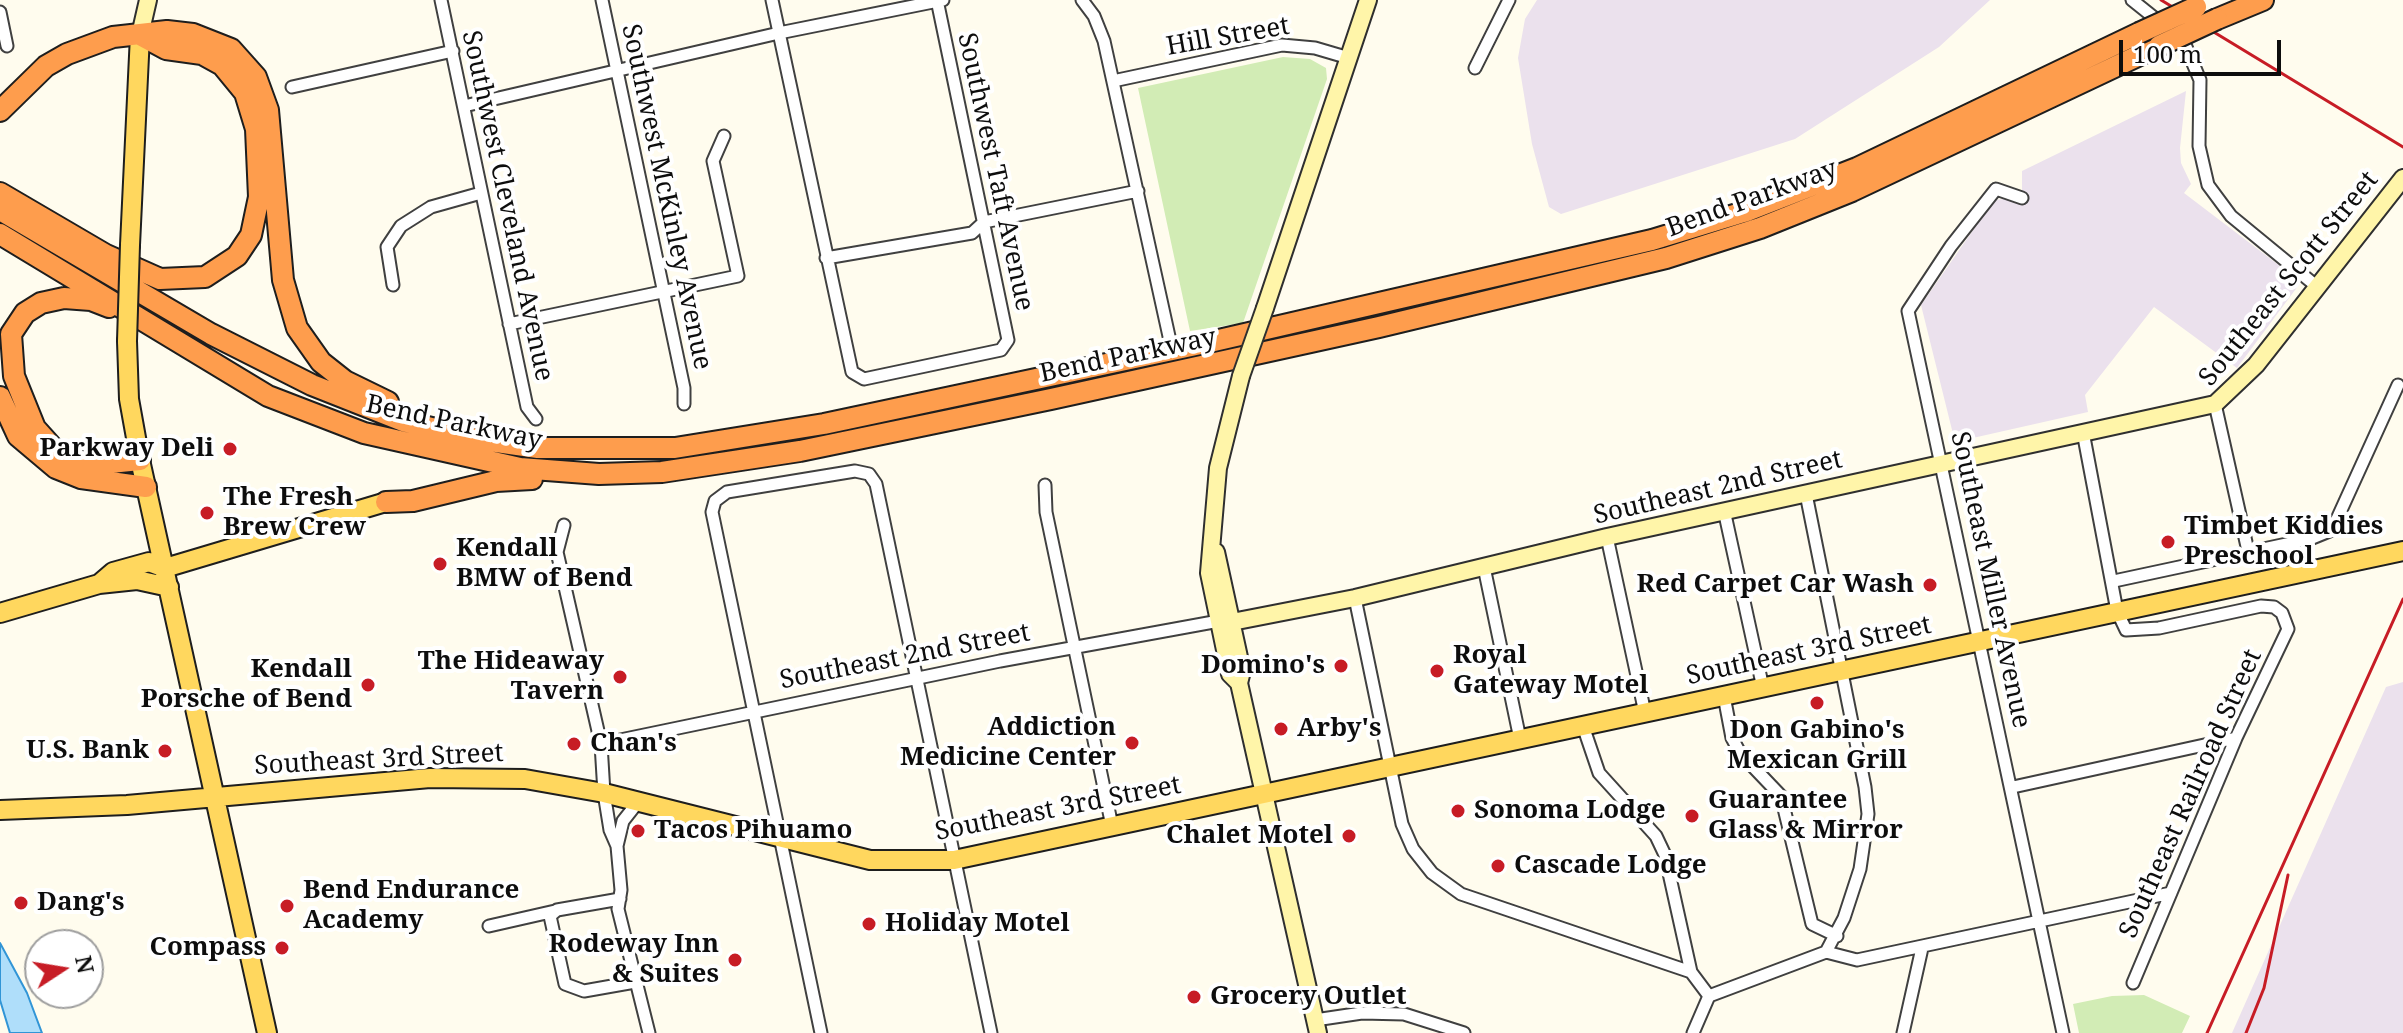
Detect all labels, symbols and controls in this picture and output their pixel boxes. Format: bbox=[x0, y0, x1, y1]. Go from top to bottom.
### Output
street label: Hill Street bbox=[1164, 11, 1292, 63]
street label: Southwest McKinley Avenue bbox=[614, 22, 718, 372]
scale bar bbox=[2123, 24, 2285, 74]
street label: Southwest Cleveland Avenue bbox=[455, 28, 559, 384]
street label: Southwest Taft Avenue bbox=[950, 30, 1040, 314]
text: 100 m bbox=[2133, 37, 2202, 70]
street label: Bend Parkway bbox=[1662, 154, 1842, 244]
street label: Southeast Scott Street bbox=[2193, 165, 2385, 393]
street label: Bend Parkway bbox=[1037, 322, 1219, 390]
street label: Bend Parkway bbox=[363, 389, 545, 457]
street label: Southeast Miller Avenue bbox=[1943, 429, 2037, 731]
place label: Parkway Deli bbox=[39, 433, 214, 465]
marker: Parkway Deli bbox=[221, 440, 239, 458]
street label: Southeast 2nd Street bbox=[1591, 444, 1845, 532]
place label: The Fresh Brew Crew bbox=[223, 482, 366, 544]
marker: The Fresh Brew Crew bbox=[198, 504, 216, 522]
place label: Timbet Kiddies Preschool bbox=[2184, 511, 2383, 572]
place label: Kendall BMW of Bend bbox=[456, 533, 633, 594]
marker: Timbet Kiddies Preschool bbox=[2159, 533, 2177, 551]
marker: Kendall BMW of Bend bbox=[431, 555, 449, 573]
place label: Red Carpet Car Wash bbox=[1637, 569, 1914, 601]
marker: Red Carpet Car Wash bbox=[1921, 576, 1939, 594]
street label: Southeast 3rd Street bbox=[1684, 610, 1934, 692]
street label: Southeast 2nd Street bbox=[777, 617, 1033, 697]
place label: Royal Gateway Motel bbox=[1453, 640, 1648, 702]
street label: Southeast Railroad Street bbox=[2113, 645, 2269, 943]
place label: The Hideaway Tavern bbox=[418, 646, 604, 708]
place label: Domino's bbox=[1201, 650, 1325, 682]
place label: Kendall Porsche of Bend bbox=[141, 654, 352, 716]
marker: Domino's bbox=[1332, 657, 1350, 675]
marker: Royal Gateway Motel bbox=[1428, 662, 1446, 680]
marker: The Hideaway Tavern bbox=[611, 668, 629, 686]
marker: Kendall Porsche of Bend bbox=[359, 676, 377, 694]
marker: Don Gabino's Mexican Grill bbox=[1808, 694, 1826, 712]
place label: Addiction Medicine Center bbox=[900, 712, 1116, 774]
place label: Arby's bbox=[1297, 713, 1382, 745]
place label: Don Gabino's Mexican Grill bbox=[1727, 715, 1907, 776]
marker: Arby's bbox=[1272, 720, 1290, 738]
place label: Chan's bbox=[590, 728, 677, 760]
marker: Addiction Medicine Center bbox=[1123, 734, 1141, 752]
place label: U.S. Bank bbox=[26, 735, 149, 767]
marker: Chan's bbox=[565, 735, 583, 753]
street label: Southeast 3rd Street bbox=[254, 738, 504, 782]
marker: U.S. Bank bbox=[156, 742, 174, 760]
street label: Southeast 3rd Street bbox=[933, 770, 1183, 848]
place label: Guarantee Glass & Mirror bbox=[1708, 785, 1903, 846]
place label: Sonoma Lodge bbox=[1474, 795, 1666, 827]
marker: Sonoma Lodge bbox=[1449, 802, 1467, 820]
marker: Guarantee Glass & Mirror bbox=[1683, 807, 1701, 825]
place label: Tacos Pihuamo bbox=[654, 815, 852, 847]
place label: Chalet Motel bbox=[1166, 820, 1333, 852]
marker: Tacos Pihuamo bbox=[629, 822, 647, 840]
marker: Chalet Motel bbox=[1340, 827, 1358, 845]
place label: Cascade Lodge bbox=[1514, 850, 1707, 882]
marker: Cascade Lodge bbox=[1489, 857, 1507, 875]
place label: Bend Endurance Academy bbox=[303, 875, 519, 936]
place label: Dang's bbox=[37, 887, 124, 919]
marker: Dang's bbox=[12, 894, 30, 912]
marker: Bend Endurance Academy bbox=[278, 897, 296, 915]
place label: Holiday Motel bbox=[885, 908, 1070, 940]
marker: Holiday Motel bbox=[860, 915, 878, 933]
north arrow bbox=[24, 929, 104, 1009]
place label: Rodeway Inn & Suites bbox=[549, 929, 719, 990]
place label: Compass bbox=[150, 932, 266, 964]
marker: Compass bbox=[273, 939, 291, 957]
marker: Rodeway Inn & Suites bbox=[726, 951, 744, 969]
text: N bbox=[69, 953, 102, 976]
place label: Grocery Outlet bbox=[1210, 981, 1406, 1013]
marker: Grocery Outlet bbox=[1185, 988, 1203, 1006]

